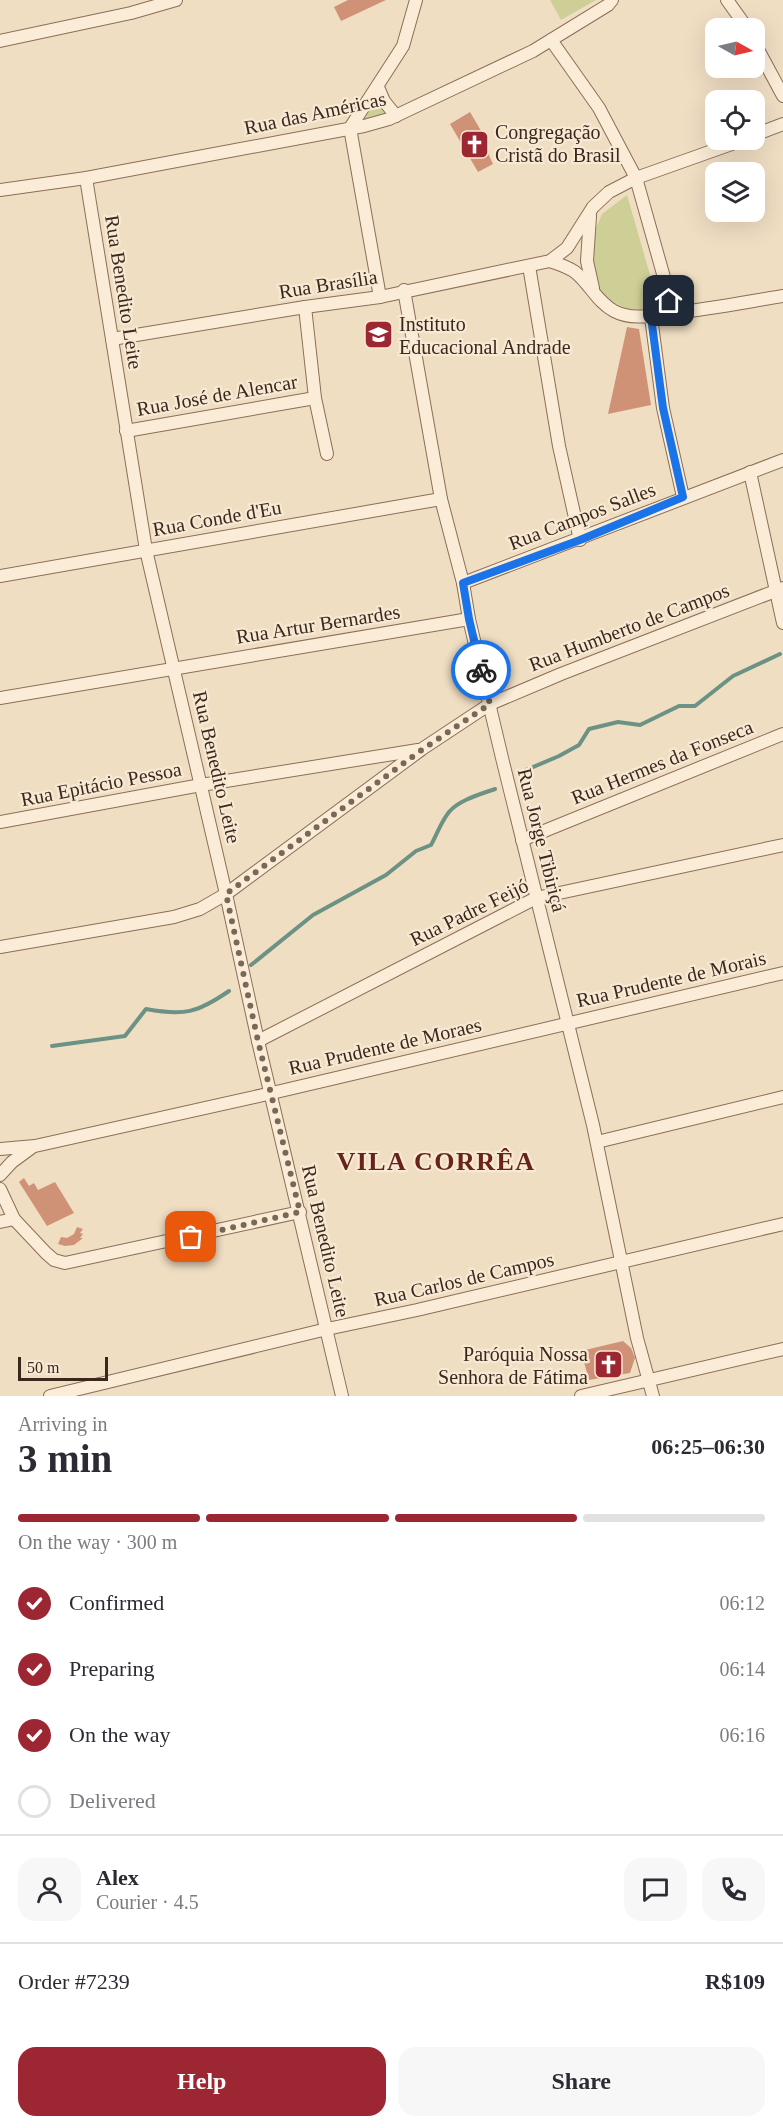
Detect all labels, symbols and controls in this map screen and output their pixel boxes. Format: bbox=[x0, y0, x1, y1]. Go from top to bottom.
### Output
north arrow bbox=[705, 18, 765, 78]
map controls bbox=[705, 18, 765, 222]
street label: Rua das Américas bbox=[242, 87, 388, 139]
button: locate bbox=[705, 90, 765, 150]
place label: Congregação Cristã do Brasil bbox=[495, 121, 621, 166]
church icon: Congregação Cristã do Brasil bbox=[458, 128, 490, 160]
button: layers bbox=[705, 162, 765, 222]
street label: Rua Benedito Leite bbox=[101, 213, 147, 371]
street label: Rua Brasília bbox=[277, 265, 379, 303]
pin bbox=[643, 275, 694, 326]
icon: home bbox=[652, 284, 685, 317]
place label: Instituto Educacional Andrade bbox=[399, 313, 571, 358]
school or university icon: Instituto Educacional Andrade bbox=[362, 319, 394, 351]
street label: Rua José de Alencar bbox=[135, 370, 299, 420]
street label: Rua Campos Salles bbox=[505, 478, 659, 555]
street label: Rua Conde d'Eu bbox=[151, 496, 283, 540]
street label: Rua Humberto de Campos bbox=[526, 579, 733, 676]
street label: Rua Artur Bernardes bbox=[235, 600, 402, 648]
courier bbox=[451, 640, 511, 700]
icon: bike bbox=[465, 654, 498, 687]
street label: Rua Benedito Leite bbox=[189, 689, 245, 845]
street label: Rua Hermes da Fonseca bbox=[568, 715, 756, 809]
street label: Rua Epitácio Pessoa bbox=[19, 758, 184, 811]
street label: Rua Jorge Tibiriçá bbox=[513, 766, 571, 915]
street label: Rua Padre Feijó bbox=[406, 874, 532, 951]
street label: Rua Prudente de Morais bbox=[574, 946, 768, 1012]
street label: Rua Prudente de Moraes bbox=[286, 1013, 484, 1079]
district label: VILA CORRÊA bbox=[336, 1147, 536, 1176]
street label: Rua Benedito Leite bbox=[298, 1163, 354, 1319]
pin bbox=[165, 1211, 216, 1262]
icon: bag bbox=[174, 1220, 207, 1253]
street label: Rua Carlos de Campos bbox=[372, 1248, 556, 1311]
place label: Paróquia Nossa Senhora de Fátima bbox=[438, 1343, 588, 1388]
church icon: Paróquia Nossa Senhora de Fátima bbox=[593, 1349, 625, 1381]
scale bar bbox=[18, 1354, 108, 1382]
text: 50 m bbox=[27, 1359, 59, 1376]
text: Arriving in bbox=[18, 1413, 107, 1435]
text: 06:25–06:30 bbox=[651, 1434, 765, 1459]
text: 3 min bbox=[18, 1437, 112, 1480]
text: On the way · 300 m bbox=[18, 1531, 177, 1553]
icon: check bbox=[18, 1587, 51, 1620]
text: Confirmed bbox=[69, 1590, 164, 1615]
text: 06:12 bbox=[719, 1592, 765, 1614]
icon: check bbox=[18, 1653, 51, 1686]
text: Preparing bbox=[69, 1656, 155, 1681]
text: 06:14 bbox=[719, 1658, 765, 1680]
icon: check bbox=[18, 1719, 51, 1752]
text: On the way bbox=[69, 1722, 170, 1747]
text: 06:16 bbox=[719, 1724, 765, 1746]
text: Delivered bbox=[69, 1788, 156, 1813]
button: person bbox=[18, 1858, 81, 1921]
button: chat bbox=[624, 1858, 687, 1921]
button: phone bbox=[702, 1858, 765, 1921]
text: Alex bbox=[96, 1865, 139, 1890]
text: Courier · 4.5 bbox=[96, 1891, 199, 1913]
text: Order #7239 bbox=[18, 1969, 130, 1994]
text: R$109 bbox=[705, 1969, 765, 1994]
button: Help bbox=[18, 2047, 386, 2116]
button: Share bbox=[398, 2047, 765, 2116]

